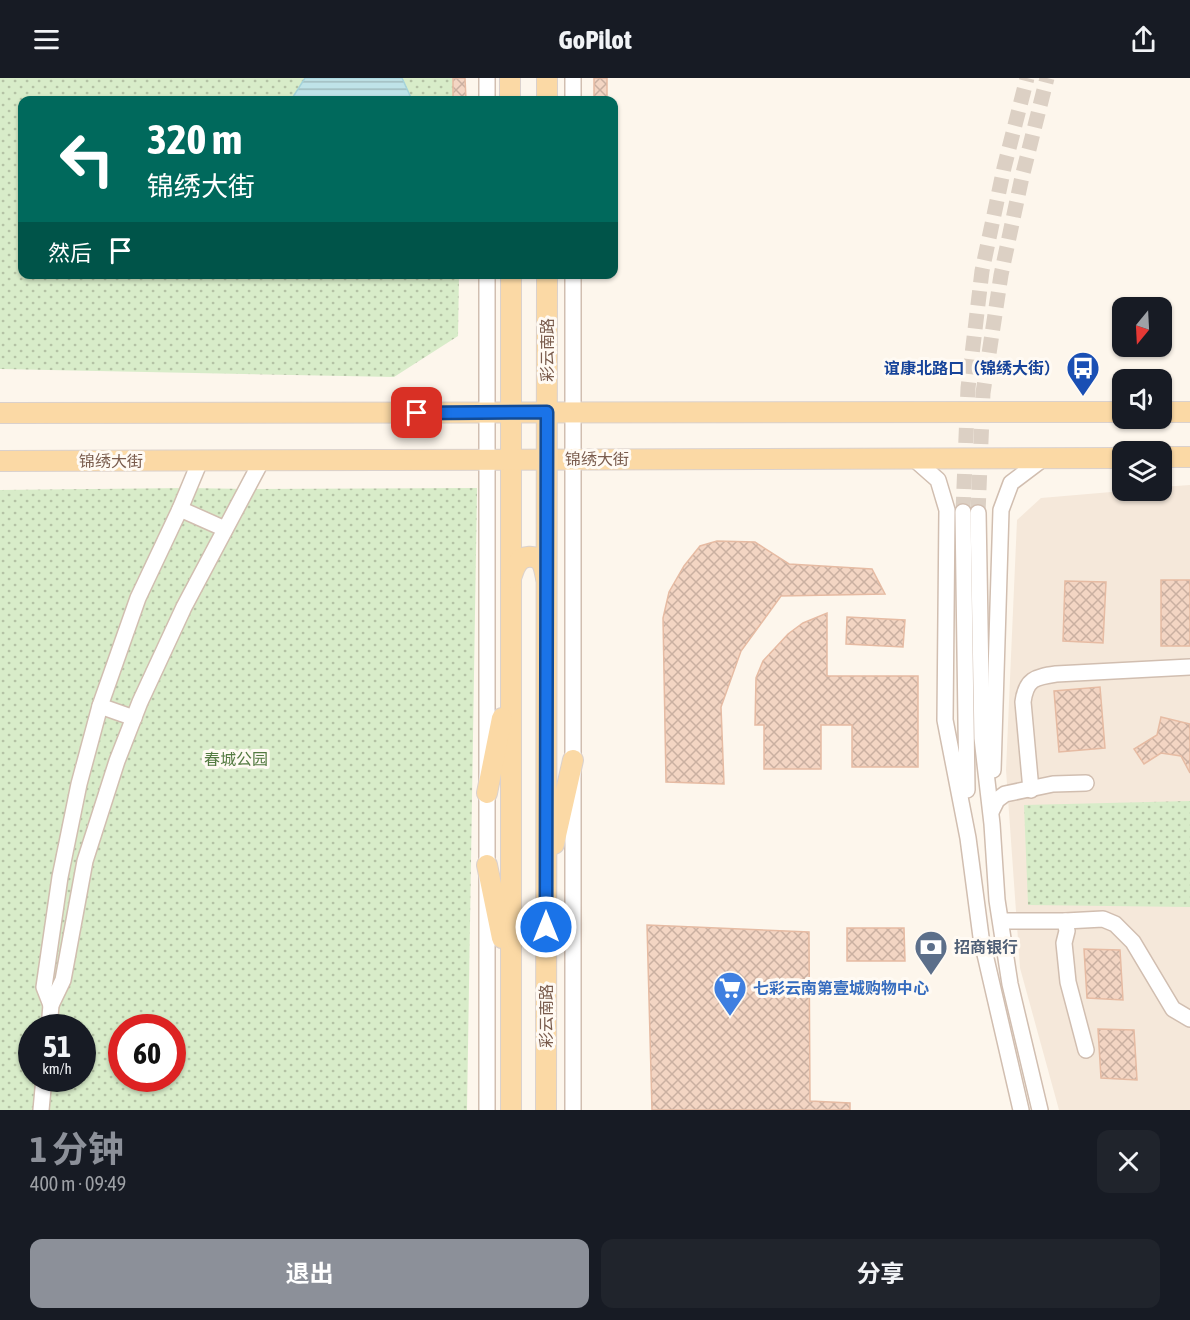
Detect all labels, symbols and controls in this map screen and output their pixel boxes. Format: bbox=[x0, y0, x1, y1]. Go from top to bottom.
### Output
icon: menu bbox=[30, 23, 63, 56]
icon: share bbox=[1127, 23, 1160, 56]
text: GoPilot bbox=[558, 24, 632, 55]
text: 320 m bbox=[147, 115, 242, 163]
icon: left bbox=[48, 120, 126, 198]
text: 锦绣大街 bbox=[147, 171, 255, 202]
icon: arrive bbox=[104, 234, 137, 267]
text: 然后 bbox=[48, 240, 92, 266]
north arrow bbox=[1112, 297, 1172, 357]
map controls bbox=[1112, 297, 1172, 501]
street label: 彩云南路 bbox=[538, 318, 556, 382]
bus stop icon: 谊康北路口（锦绣大街） bbox=[1065, 350, 1101, 397]
place label: 谊康北路口（锦绣大街） bbox=[884, 359, 1060, 377]
button: sound bbox=[1112, 369, 1172, 429]
pin bbox=[391, 387, 442, 438]
icon: arrive bbox=[400, 396, 433, 429]
button: layers bbox=[1112, 441, 1172, 501]
street label: 锦绣大街 bbox=[565, 450, 629, 468]
street label: 锦绣大街 bbox=[79, 452, 143, 470]
park label: 春城公园 bbox=[204, 750, 268, 768]
position arrow bbox=[514, 895, 578, 959]
bank icon: 招商银行 bbox=[913, 929, 949, 976]
place label: 招商银行 bbox=[954, 938, 1018, 956]
supermarket icon: 七彩云南第壹城购物中心 bbox=[712, 970, 748, 1017]
place label: 七彩云南第壹城购物中心 bbox=[753, 979, 929, 997]
street label: 彩云南路 bbox=[537, 984, 555, 1048]
speed limit sign: 60 bbox=[108, 1014, 186, 1092]
text: 51 bbox=[43, 1029, 71, 1063]
text: km/h bbox=[42, 1060, 72, 1077]
text: 1 分钟 bbox=[30, 1128, 124, 1170]
button: close bbox=[1097, 1130, 1160, 1193]
text: 400 m · 09:49 bbox=[30, 1172, 126, 1195]
button: 退出 bbox=[30, 1239, 589, 1308]
button: 分享 bbox=[601, 1239, 1160, 1308]

